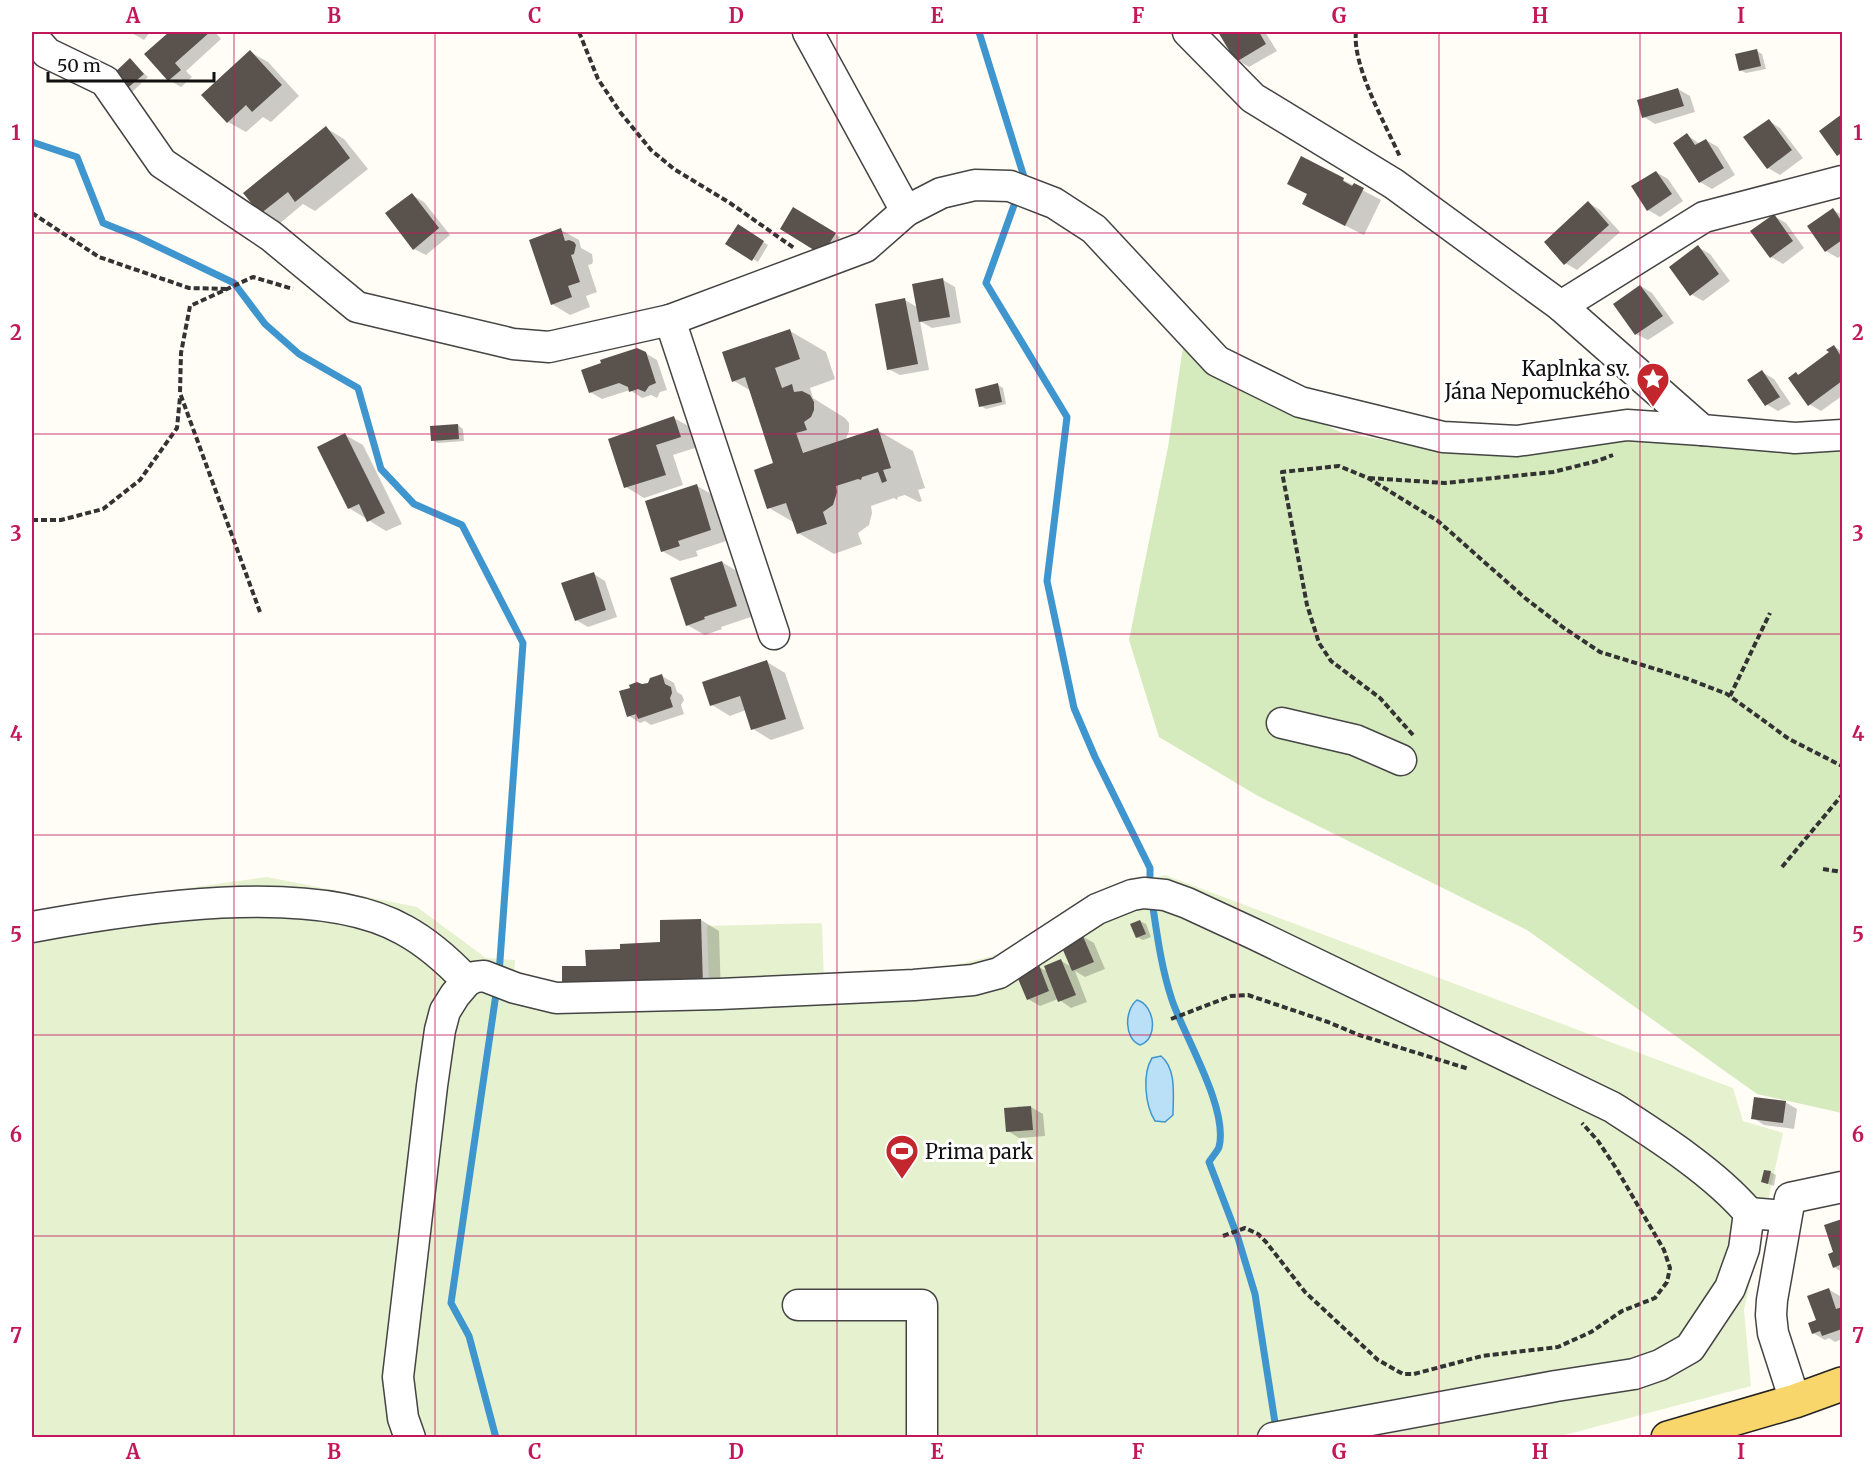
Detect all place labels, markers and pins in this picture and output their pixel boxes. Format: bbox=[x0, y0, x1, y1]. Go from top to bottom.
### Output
place label: Kaplnka sv. Jána Nepomuckého bbox=[1443, 356, 1630, 404]
place icon: Kaplnka sv. Jána Nepomuckého bbox=[1635, 361, 1671, 408]
sports icon: Prima park bbox=[884, 1133, 920, 1180]
place label: Prima park bbox=[925, 1139, 1033, 1164]

